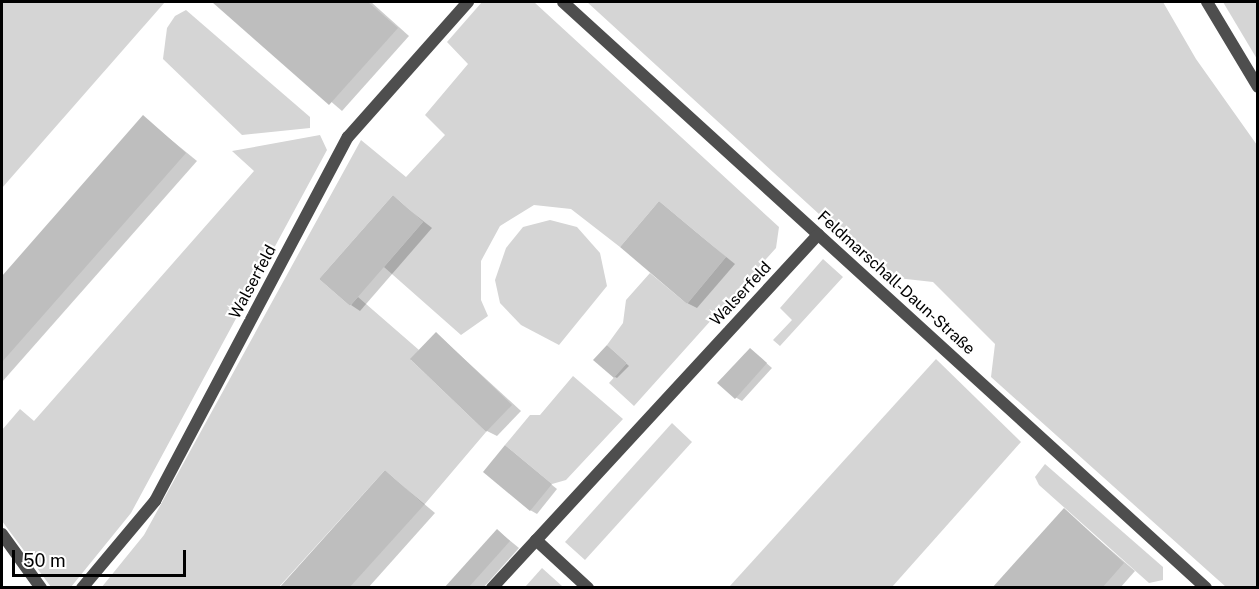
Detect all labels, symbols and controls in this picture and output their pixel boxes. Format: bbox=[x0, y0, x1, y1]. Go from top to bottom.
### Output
street label: Feldmarschall-Daun-Straße bbox=[813, 207, 979, 359]
street label: Walserfeld bbox=[226, 242, 280, 322]
street label: Walserfeld bbox=[706, 258, 776, 330]
scale bar bbox=[15, 538, 189, 576]
text: 50 m bbox=[23, 550, 66, 571]

